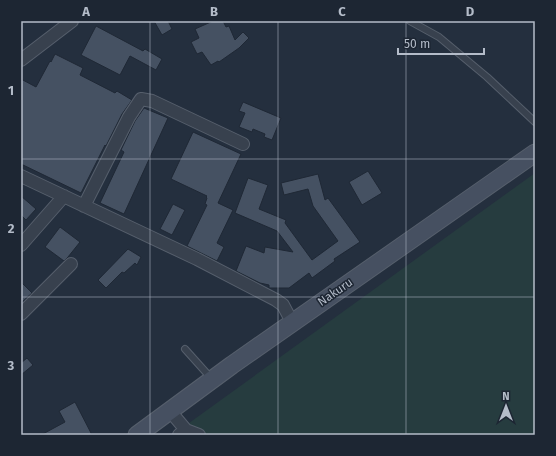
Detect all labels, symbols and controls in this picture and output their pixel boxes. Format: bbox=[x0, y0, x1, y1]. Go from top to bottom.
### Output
text: A bbox=[81, 4, 90, 19]
text: B bbox=[210, 4, 218, 19]
text: C bbox=[338, 4, 346, 19]
text: D bbox=[466, 4, 475, 19]
scale bar bbox=[398, 30, 484, 56]
text: 50 m bbox=[404, 37, 430, 51]
text: 1 bbox=[8, 83, 14, 98]
text: 2 bbox=[8, 221, 15, 236]
street label: Nakuru bbox=[315, 275, 355, 309]
text: 3 bbox=[7, 358, 15, 373]
north arrow bbox=[486, 386, 526, 426]
text: N bbox=[502, 390, 510, 403]

